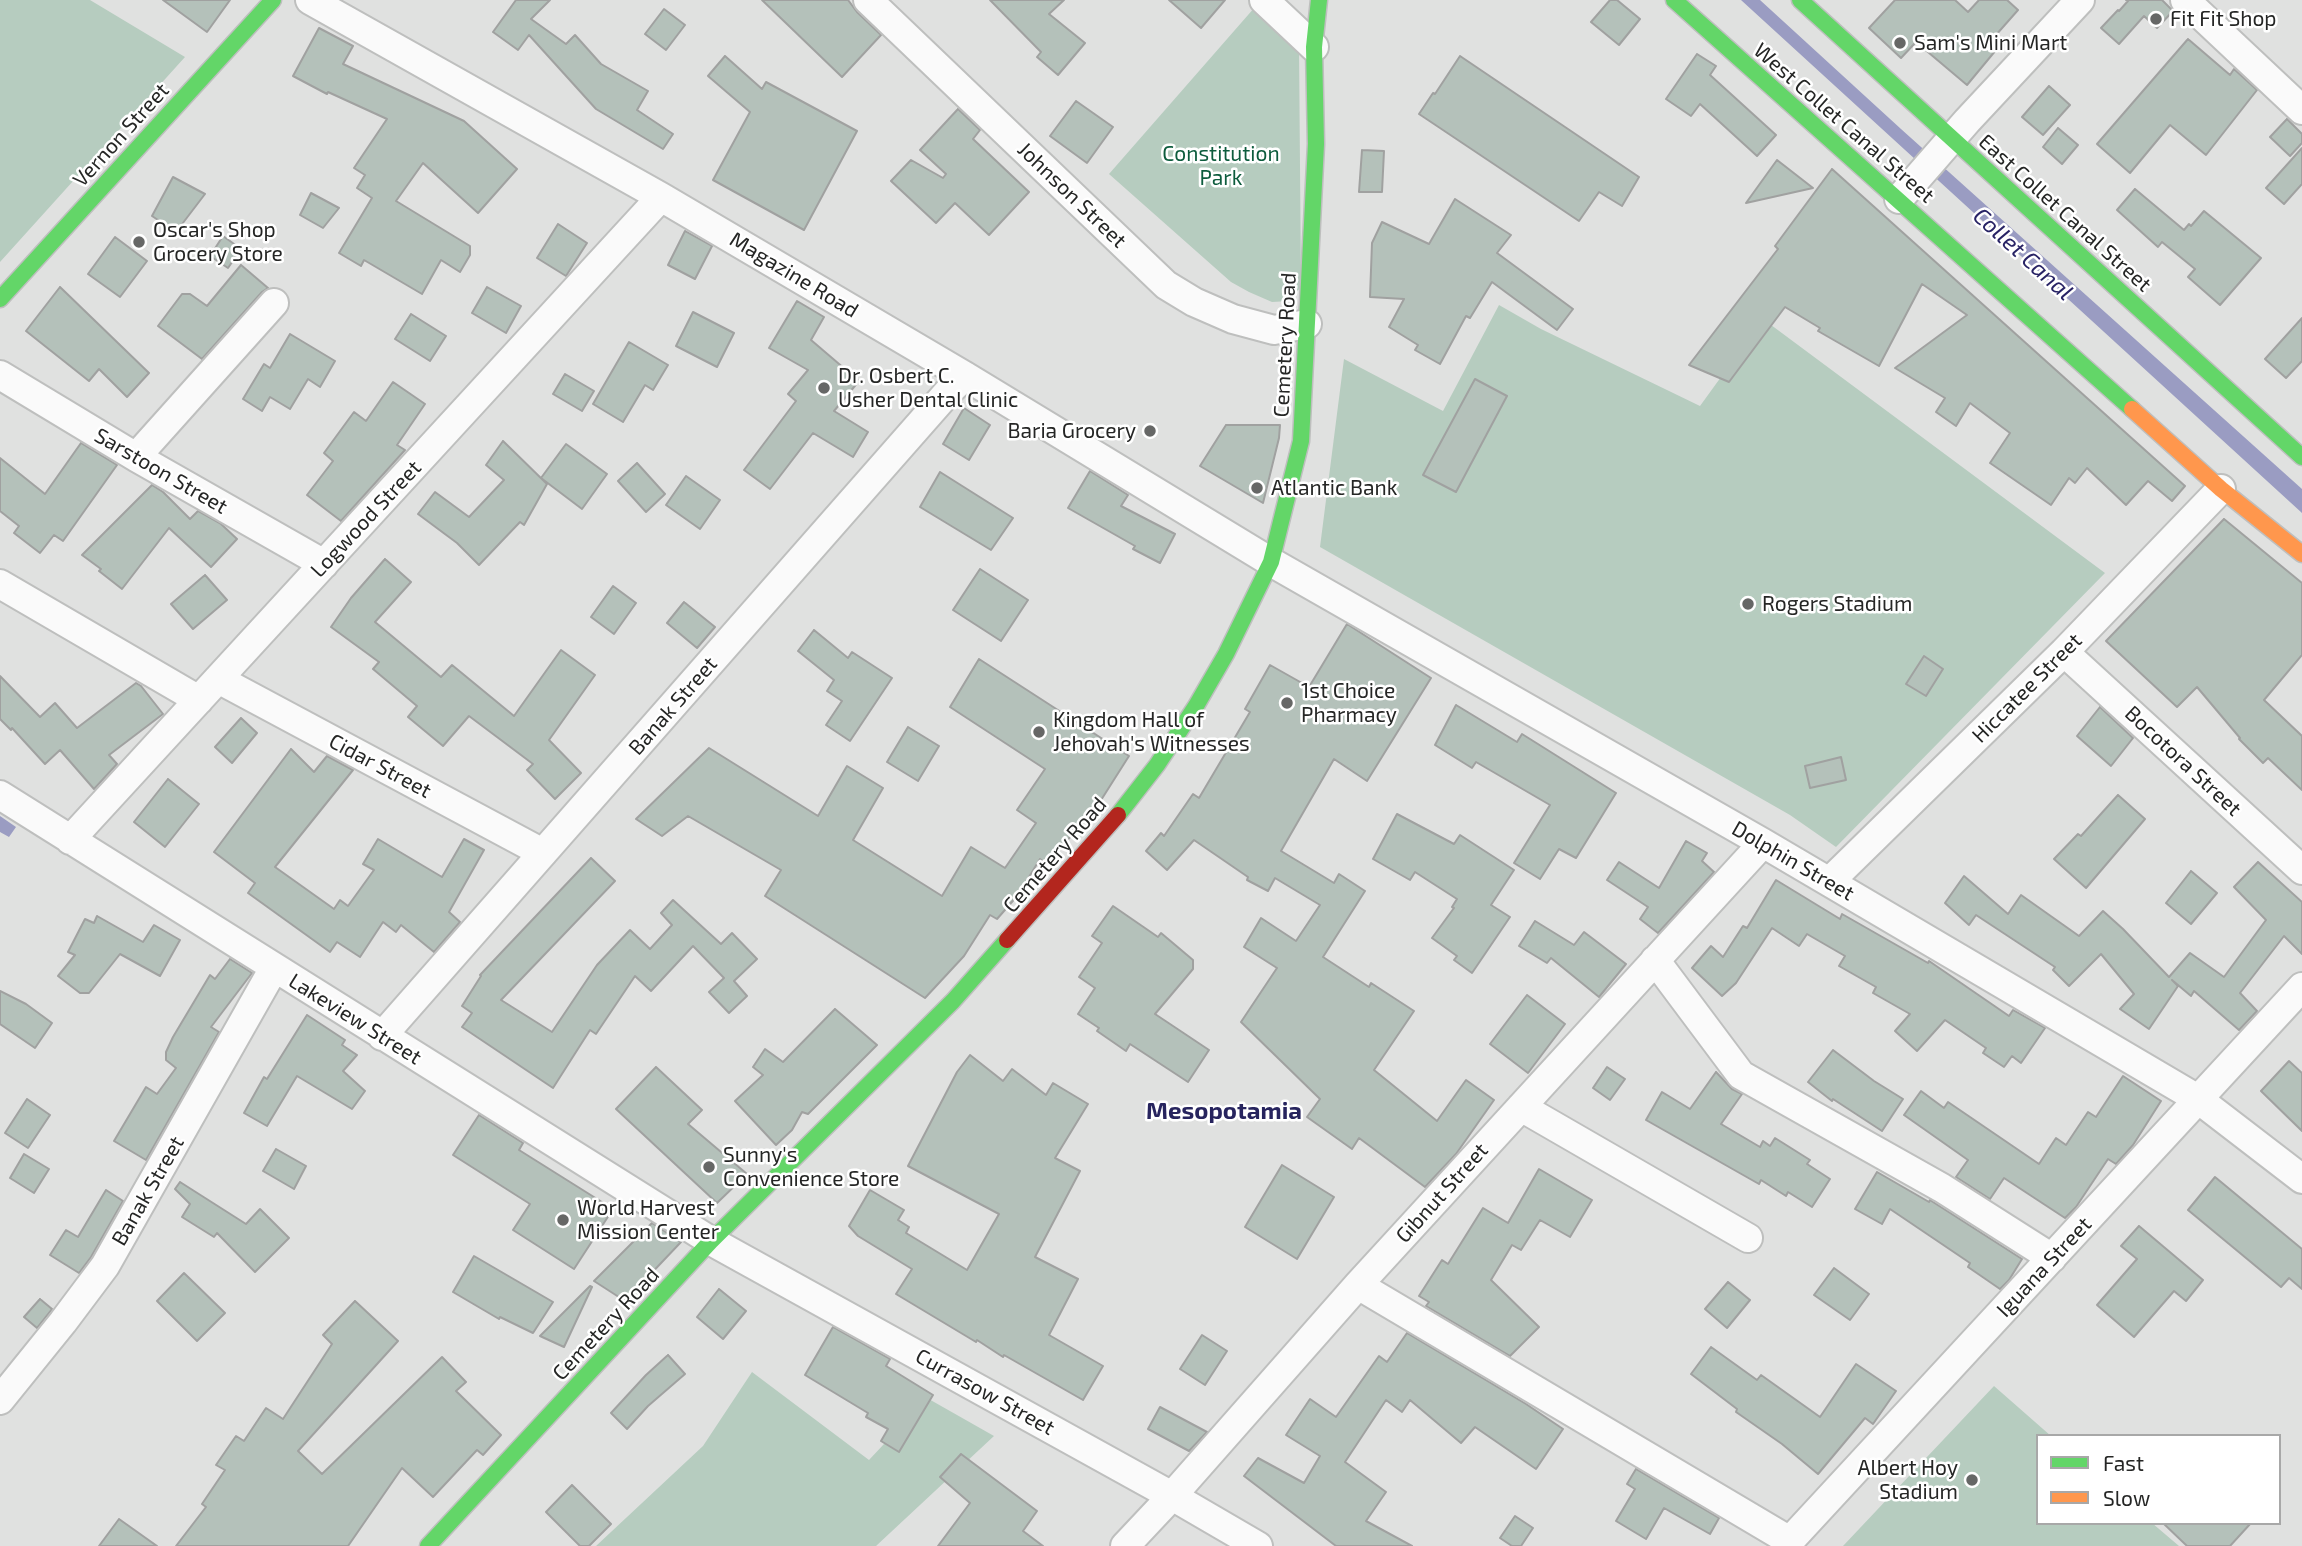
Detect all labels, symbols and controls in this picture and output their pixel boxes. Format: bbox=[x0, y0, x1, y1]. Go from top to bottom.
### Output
place label: Fit Fit Shop bbox=[2170, 6, 2277, 32]
marker: Fit Fit Shop bbox=[2148, 11, 2164, 27]
place label: Sam's Mini Mart bbox=[1914, 30, 2067, 56]
marker: Sam's Mini Mart bbox=[1892, 35, 1908, 51]
street label: West Collet Canal Street bbox=[1749, 38, 1939, 208]
street label: Vernon Street bbox=[68, 78, 174, 192]
street label: East Collet Canal Street bbox=[1974, 129, 2156, 297]
street label: Johnson Street bbox=[1012, 137, 1132, 253]
park label: Constitution Park bbox=[1162, 141, 1280, 191]
water label: Collet Canal bbox=[1967, 202, 2079, 306]
place label: Oscar's Shop Grocery Store bbox=[153, 217, 283, 267]
street label: Magazine Road bbox=[725, 227, 863, 323]
marker: Oscar's Shop Grocery Store bbox=[131, 234, 147, 250]
street label: Cemetery Road bbox=[1269, 272, 1301, 418]
place label: Dr. Osbert C. Usher Dental Clinic bbox=[838, 363, 1018, 413]
marker: Dr. Osbert C. Usher Dental Clinic bbox=[816, 380, 832, 396]
place label: Baria Grocery bbox=[1007, 418, 1136, 444]
street label: Sarstoon Street bbox=[90, 423, 232, 519]
marker: Baria Grocery bbox=[1142, 423, 1158, 439]
street label: Logwood Street bbox=[305, 455, 427, 583]
place label: Atlantic Bank bbox=[1271, 475, 1397, 501]
marker: Atlantic Bank bbox=[1249, 480, 1265, 496]
place label: Rogers Stadium bbox=[1762, 591, 1912, 617]
marker: Rogers Stadium bbox=[1740, 596, 1756, 612]
street label: Hiccatee Street bbox=[1967, 628, 2087, 748]
street label: Banak Street bbox=[623, 652, 723, 760]
place label: 1st Choice Pharmacy bbox=[1301, 678, 1397, 728]
marker: 1st Choice Pharmacy bbox=[1279, 695, 1295, 711]
street label: Bocotora Street bbox=[2120, 701, 2246, 821]
place label: Kingdom Hall of Jehovah's Witnesses bbox=[1053, 707, 1250, 757]
marker: Kingdom Hall of Jehovah's Witnesses bbox=[1031, 724, 1047, 740]
street label: Cidar Street bbox=[325, 729, 435, 803]
street label: Cemetery Road bbox=[998, 792, 1112, 918]
street label: Dolphin Street bbox=[1727, 816, 1859, 906]
street label: Lakeview Street bbox=[284, 968, 426, 1070]
district label: Mesopotamia bbox=[1146, 1097, 1302, 1125]
street label: Banak Street bbox=[107, 1132, 189, 1250]
street label: Gibnut Street bbox=[1391, 1138, 1493, 1248]
place label: Sunny's Convenience Store bbox=[723, 1142, 899, 1192]
marker: Sunny's Convenience Store bbox=[701, 1159, 717, 1175]
place label: World Harvest Mission Center bbox=[577, 1195, 719, 1245]
marker: World Harvest Mission Center bbox=[555, 1212, 571, 1228]
street label: Iguana Street bbox=[1991, 1212, 2097, 1322]
street label: Cemetery Road bbox=[547, 1262, 665, 1386]
street label: Currasow Street bbox=[911, 1343, 1059, 1441]
legend bbox=[2036, 1434, 2281, 1525]
text: Fast bbox=[2103, 1450, 2144, 1475]
place label: Albert Hoy Stadium bbox=[1857, 1455, 1958, 1505]
marker: Albert Hoy Stadium bbox=[1964, 1472, 1980, 1488]
text: Slow bbox=[2103, 1485, 2150, 1510]

